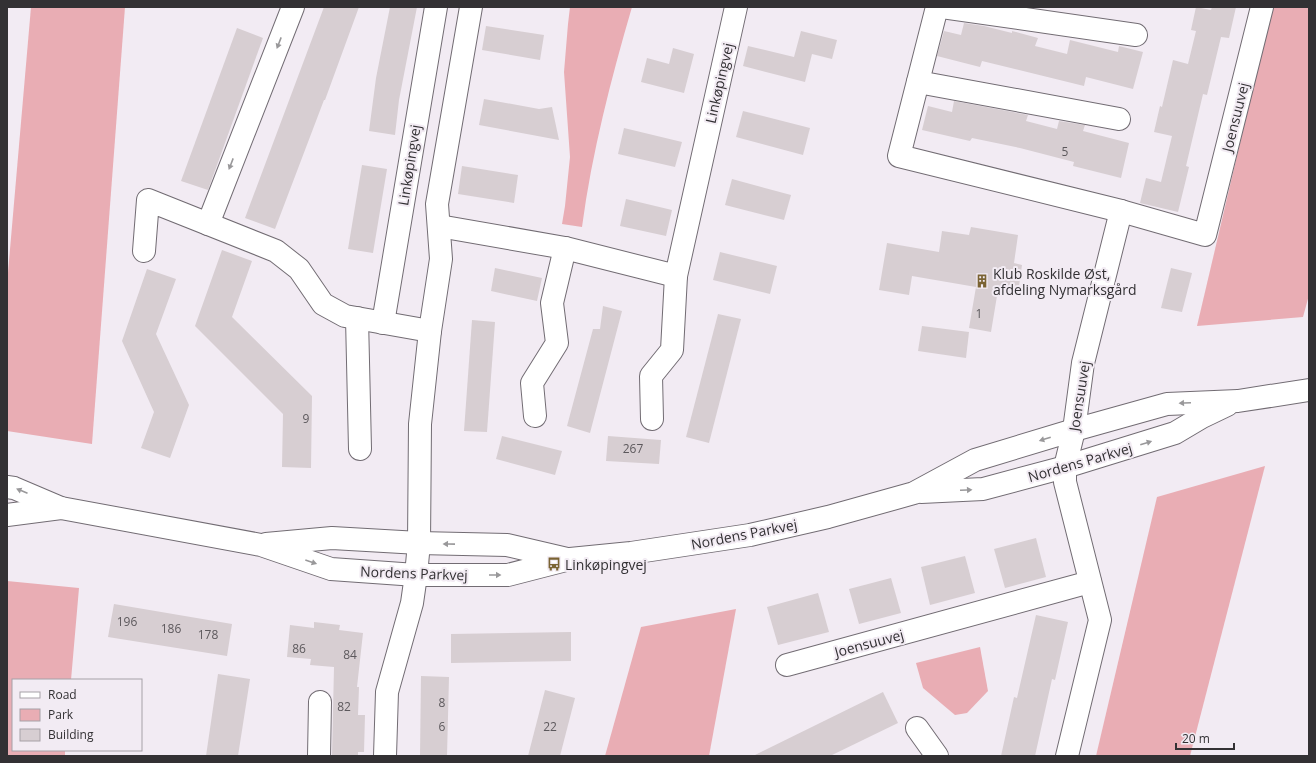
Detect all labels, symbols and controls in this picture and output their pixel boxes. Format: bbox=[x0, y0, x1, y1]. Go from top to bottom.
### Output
one-way arrow bbox=[275, 38, 281, 50]
street label: Linkøpingvej bbox=[701, 41, 737, 125]
street label: Joensuuvej bbox=[1217, 80, 1253, 156]
street label: Linkøpingvej bbox=[393, 123, 425, 207]
house number: 5 bbox=[1062, 143, 1069, 160]
one-way arrow bbox=[228, 159, 234, 171]
place label: Klub Roskilde Øst, afdeling Nymarksgård bbox=[993, 264, 1137, 299]
building icon: Klub Roskilde Øst, afdeling Nymarksgård bbox=[974, 273, 990, 289]
house number: 1 bbox=[976, 305, 982, 322]
street label: Joensuuvej bbox=[1064, 360, 1094, 434]
one-way arrow bbox=[1179, 400, 1191, 407]
house number: 9 bbox=[303, 410, 310, 427]
one-way arrow bbox=[1039, 436, 1051, 442]
street label: Nordens Parkvej bbox=[1026, 438, 1134, 486]
one-way arrow bbox=[1140, 439, 1152, 445]
house number: 267 bbox=[623, 440, 643, 457]
one-way arrow bbox=[960, 487, 973, 493]
one-way arrow bbox=[16, 488, 27, 494]
street label: Nordens Parkvej bbox=[689, 514, 799, 554]
one-way arrow bbox=[443, 540, 455, 547]
place label: Linkøpingvej bbox=[565, 555, 647, 574]
bus stop icon: Linkøpingvej bbox=[546, 556, 562, 572]
one-way arrow bbox=[305, 559, 317, 565]
street label: Nordens Parkvej bbox=[360, 562, 468, 584]
one-way arrow bbox=[489, 572, 502, 578]
house number: 196 bbox=[117, 613, 137, 630]
house number: 186 bbox=[161, 620, 181, 637]
street label: Joensuuvej bbox=[830, 625, 906, 662]
house number: 178 bbox=[198, 626, 218, 643]
house number: 86 bbox=[292, 640, 306, 657]
house number: 84 bbox=[343, 646, 357, 663]
legend bbox=[12, 679, 142, 751]
text: Road bbox=[48, 686, 77, 703]
house number: 8 bbox=[439, 694, 446, 711]
house number: 82 bbox=[337, 698, 351, 715]
text: Park bbox=[48, 706, 74, 723]
house number: 6 bbox=[439, 718, 446, 735]
house number: 22 bbox=[543, 718, 557, 735]
scale bar bbox=[1176, 725, 1234, 751]
text: Building bbox=[48, 726, 94, 743]
text: 20 m bbox=[1182, 730, 1210, 747]

